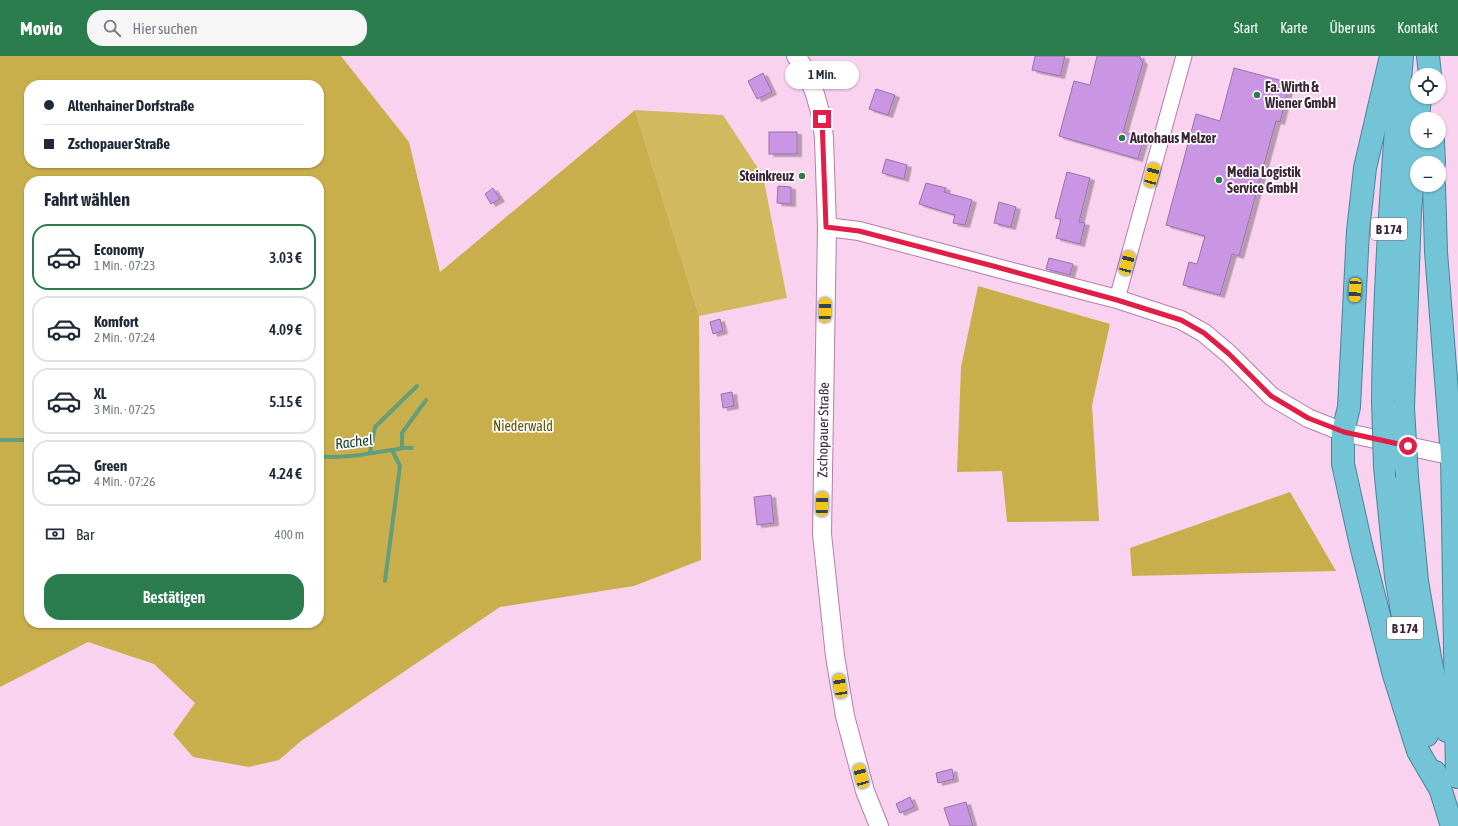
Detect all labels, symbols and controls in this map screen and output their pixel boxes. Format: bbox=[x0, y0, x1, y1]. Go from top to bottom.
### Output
search box bbox=[87, 10, 367, 46]
text: Movio bbox=[20, 17, 63, 39]
icon: search bbox=[101, 17, 123, 39]
text: Hier suchen bbox=[133, 20, 198, 37]
text: Start bbox=[1234, 20, 1258, 36]
text: Karte bbox=[1280, 20, 1308, 36]
text: Über uns bbox=[1330, 20, 1375, 36]
text: Kontakt bbox=[1397, 20, 1438, 36]
callout: 1 Min. bbox=[785, 61, 859, 89]
text: 1 Min. bbox=[808, 67, 836, 82]
map controls bbox=[1410, 68, 1446, 192]
button: locate bbox=[1410, 68, 1446, 104]
place label: Fa. Wirth & Wiener GmbH bbox=[1264, 79, 1336, 111]
marker: Fa. Wirth & Wiener GmbH bbox=[1252, 90, 1262, 100]
text: Altenhainer Dorfstraße bbox=[68, 97, 194, 114]
route end bbox=[813, 110, 831, 128]
button: + bbox=[1410, 112, 1446, 148]
place label: Autohaus Melzer bbox=[1129, 130, 1217, 146]
marker: Autohaus Melzer bbox=[1117, 133, 1127, 143]
text: Zschopauer Straße bbox=[68, 135, 170, 152]
button: − bbox=[1410, 156, 1446, 192]
car bbox=[1143, 162, 1161, 188]
place label: Media Logistik Service GmbH bbox=[1227, 164, 1301, 196]
place label: Steinkreuz bbox=[739, 168, 794, 184]
marker: Steinkreuz bbox=[797, 171, 807, 181]
marker: Media Logistik Service GmbH bbox=[1214, 175, 1224, 185]
text: Fahrt wählen bbox=[44, 189, 130, 210]
road number: B 174 bbox=[1371, 218, 1407, 240]
icon: car bbox=[46, 239, 82, 275]
text: Economy bbox=[94, 241, 144, 258]
text: 3.03 € bbox=[269, 249, 302, 266]
car bbox=[1118, 250, 1136, 276]
text: 1 Min. · 07:23 bbox=[94, 258, 155, 273]
car bbox=[1348, 278, 1362, 302]
car bbox=[819, 298, 831, 322]
icon: car bbox=[46, 311, 82, 347]
text: Komfort bbox=[94, 313, 139, 330]
text: 4.09 € bbox=[269, 321, 302, 338]
text: 2 Min. · 07:24 bbox=[94, 330, 155, 345]
street label: Zschopauer Straße bbox=[814, 382, 832, 478]
icon: car bbox=[46, 383, 82, 419]
text: XL bbox=[94, 385, 107, 402]
text: 5.15 € bbox=[269, 393, 302, 410]
text: 3 Min. · 07:25 bbox=[94, 402, 155, 417]
park label: Niederwald bbox=[493, 418, 553, 434]
water label: Rachel bbox=[334, 431, 374, 452]
route start bbox=[1399, 437, 1417, 455]
icon: car bbox=[46, 455, 82, 491]
text: Green bbox=[94, 457, 127, 474]
text: 4.24 € bbox=[269, 465, 302, 482]
text: 4 Min. · 07:26 bbox=[94, 474, 155, 489]
car bbox=[816, 492, 828, 516]
icon: cash bbox=[44, 523, 66, 545]
text: Bar bbox=[76, 526, 95, 543]
text: 400 m bbox=[275, 527, 304, 542]
button: Bestätigen bbox=[44, 574, 304, 620]
road number: B 174 bbox=[1387, 617, 1423, 639]
car bbox=[832, 673, 848, 699]
car bbox=[852, 763, 870, 789]

